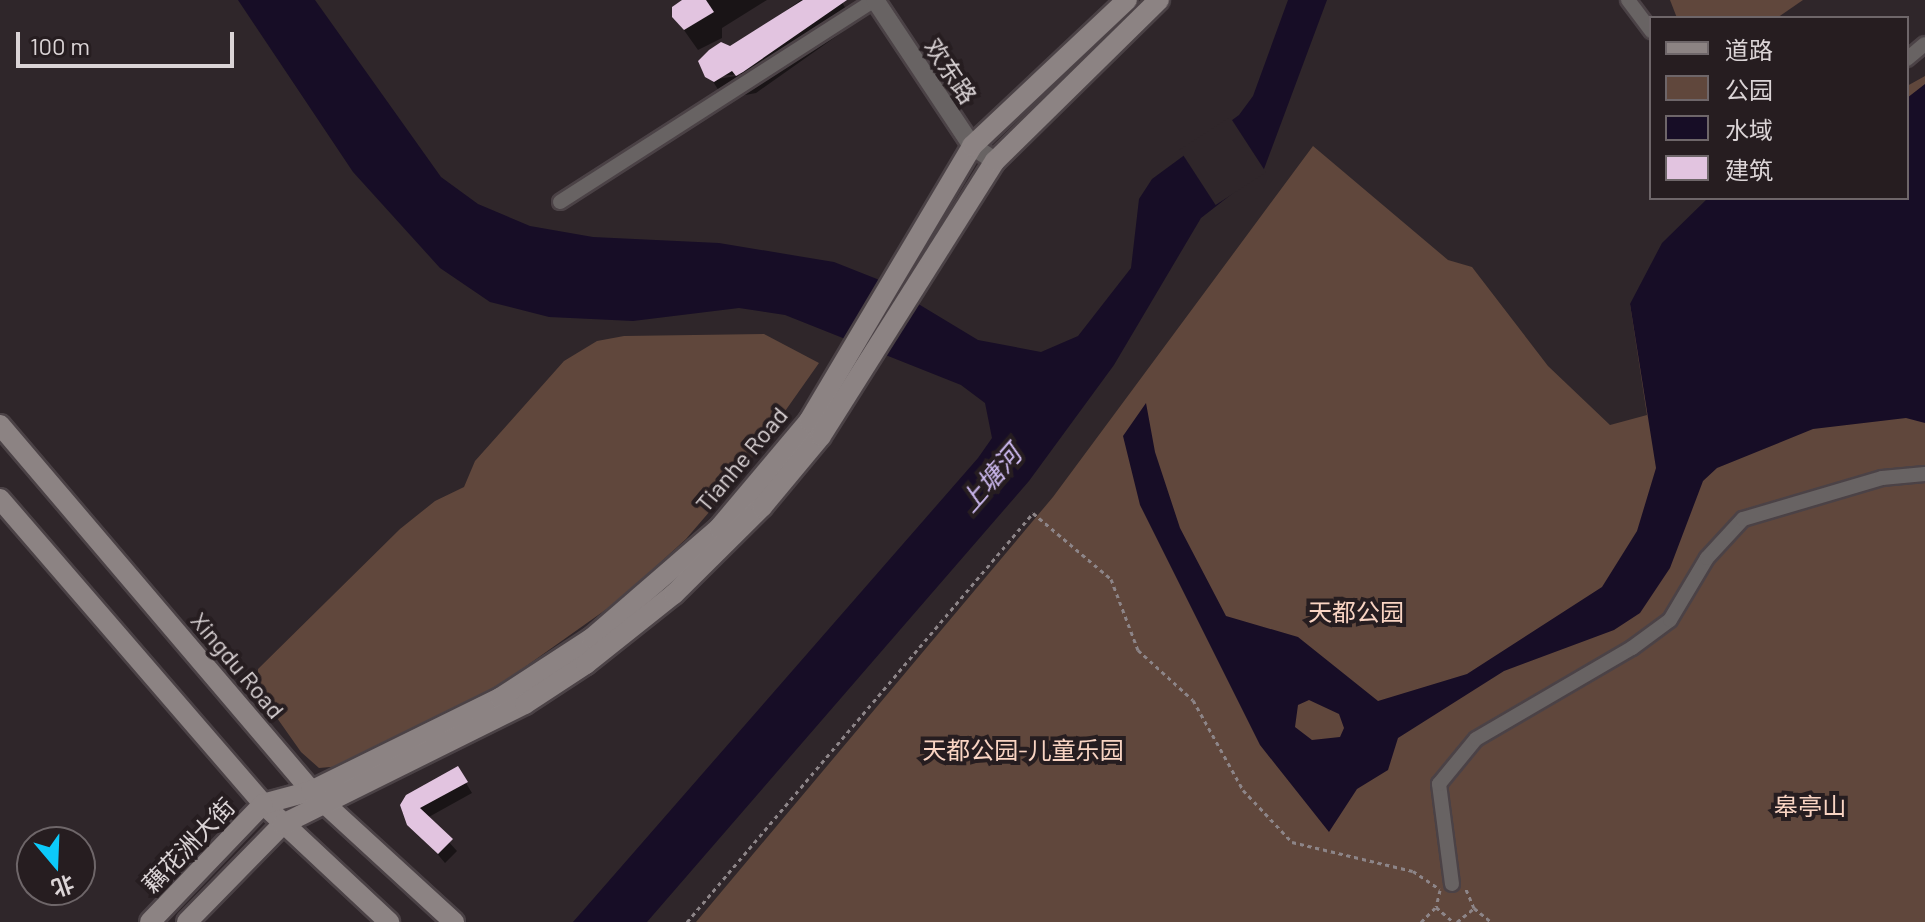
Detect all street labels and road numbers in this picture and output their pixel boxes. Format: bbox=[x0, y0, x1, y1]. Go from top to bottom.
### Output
street label: 欢东路 bbox=[919, 33, 983, 109]
street label: Tianhe Road bbox=[689, 401, 793, 517]
street label: Xingdu Road bbox=[185, 606, 291, 724]
street label: 藕花洲大街 bbox=[136, 792, 240, 898]

